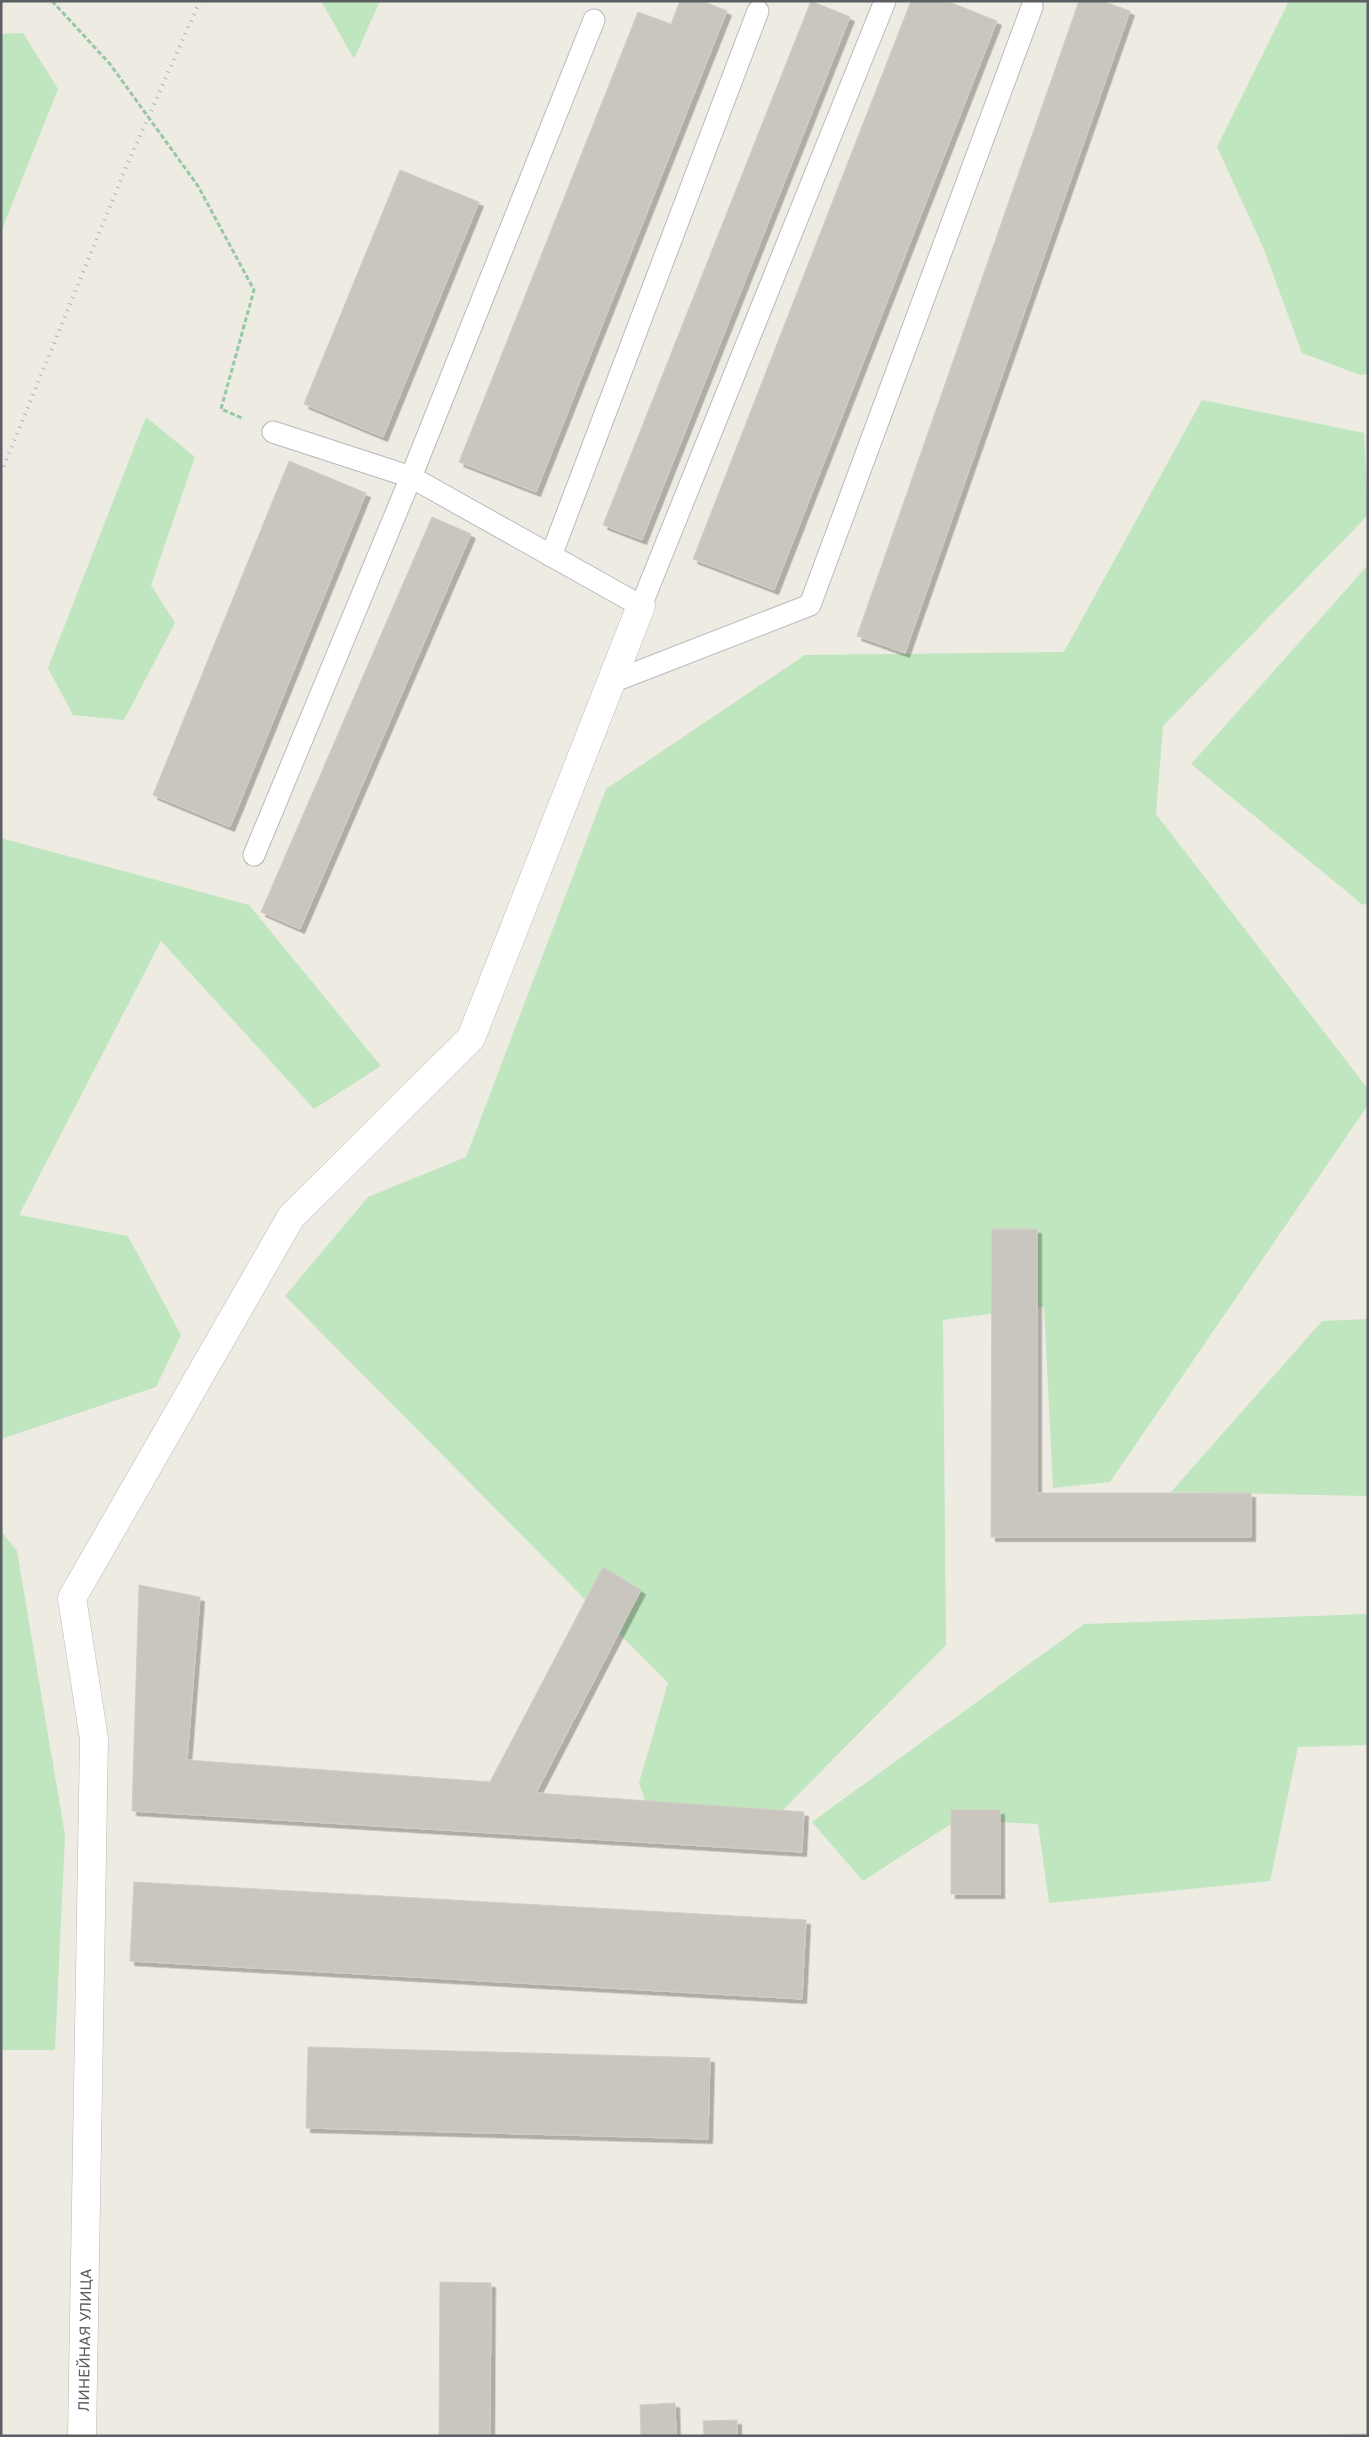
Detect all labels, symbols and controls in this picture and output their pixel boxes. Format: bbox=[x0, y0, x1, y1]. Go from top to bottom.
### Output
street label: ЛИНЕЙНАЯ УЛИЦА bbox=[74, 2268, 94, 2412]

